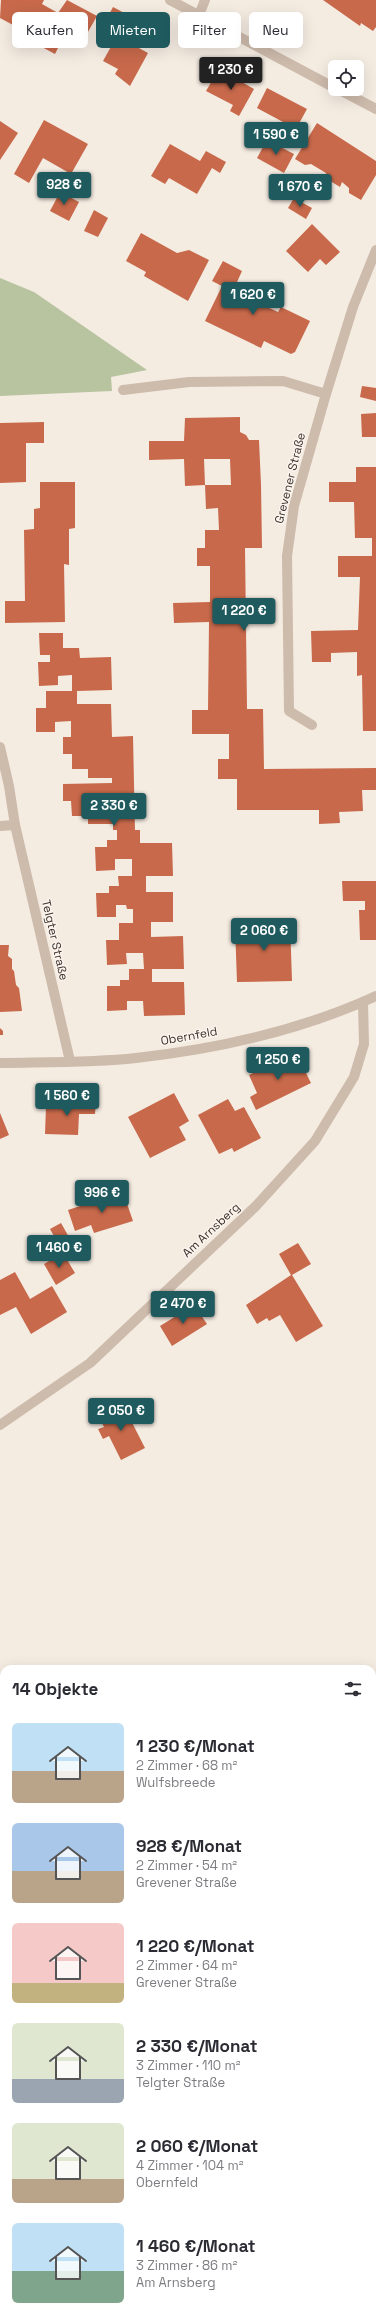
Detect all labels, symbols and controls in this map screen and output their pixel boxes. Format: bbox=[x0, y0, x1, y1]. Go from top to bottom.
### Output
chip: Kaufen bbox=[12, 12, 88, 48]
chip: Mieten bbox=[96, 12, 170, 48]
chip: Filter bbox=[178, 12, 241, 48]
chip: Neu bbox=[249, 12, 303, 48]
pin: 1 230 € bbox=[194, 57, 268, 91]
map controls bbox=[328, 60, 364, 96]
button: locate bbox=[328, 60, 364, 96]
text: 1 230 € bbox=[208, 61, 254, 78]
pin: 1 590 € bbox=[239, 122, 313, 156]
text: 1 590 € bbox=[253, 126, 299, 143]
pin: 928 € bbox=[36, 172, 92, 206]
pin: 1 670 € bbox=[263, 174, 337, 208]
text: 928 € bbox=[46, 176, 82, 193]
text: 1 670 € bbox=[278, 178, 322, 195]
pin: 1 620 € bbox=[216, 282, 290, 316]
text: 1 620 € bbox=[230, 286, 276, 303]
street label: Grevener Straße bbox=[271, 431, 309, 525]
pin: 1 220 € bbox=[207, 598, 281, 632]
text: 1 220 € bbox=[221, 602, 267, 619]
pin: 2 330 € bbox=[77, 793, 151, 827]
text: 2 330 € bbox=[90, 797, 138, 814]
street label: Telgter Straße bbox=[38, 898, 72, 982]
pin: 2 060 € bbox=[227, 918, 301, 952]
text: 2 060 € bbox=[240, 922, 288, 939]
street label: Obernfeld bbox=[159, 1023, 219, 1049]
pin: 1 250 € bbox=[241, 1047, 315, 1081]
text: 1 250 € bbox=[255, 1051, 301, 1068]
pin: 1 560 € bbox=[30, 1083, 104, 1117]
text: 1 560 € bbox=[44, 1087, 90, 1104]
pin: 996 € bbox=[74, 1180, 130, 1214]
text: 996 € bbox=[84, 1184, 120, 1201]
street label: Am Arnsberg bbox=[179, 1199, 243, 1261]
pin: 1 460 € bbox=[22, 1235, 96, 1269]
text: 1 460 € bbox=[36, 1239, 82, 1256]
pin: 2 470 € bbox=[146, 1291, 220, 1325]
text: 2 470 € bbox=[160, 1295, 206, 1312]
pin: 2 050 € bbox=[84, 1398, 158, 1432]
text: 2 050 € bbox=[97, 1402, 145, 1419]
text: 14 Objekte bbox=[12, 1678, 98, 1700]
icon: filters bbox=[342, 1678, 364, 1700]
text: 1 230 €/Monat bbox=[136, 1735, 255, 1757]
icon: home bbox=[44, 1739, 92, 1787]
text: 2 Zimmer · 68 m² bbox=[136, 1757, 237, 1774]
text: Wulfsbreede bbox=[136, 1774, 215, 1791]
text: 928 €/Monat bbox=[136, 1835, 242, 1857]
icon: home bbox=[44, 1839, 92, 1887]
text: 2 Zimmer · 54 m² bbox=[136, 1857, 237, 1874]
text: Grevener Straße bbox=[136, 1874, 237, 1891]
text: 1 220 €/Monat bbox=[136, 1935, 255, 1957]
icon: home bbox=[44, 1939, 92, 1987]
text: 2 Zimmer · 64 m² bbox=[136, 1957, 237, 1974]
text: Grevener Straße bbox=[136, 1974, 237, 1991]
text: 2 330 €/Monat bbox=[136, 2035, 257, 2057]
icon: home bbox=[44, 2039, 92, 2087]
text: 3 Zimmer · 110 m² bbox=[136, 2057, 240, 2074]
text: Telgter Straße bbox=[136, 2074, 225, 2091]
text: 2 060 €/Monat bbox=[136, 2135, 258, 2157]
icon: home bbox=[44, 2139, 92, 2187]
text: 4 Zimmer · 104 m² bbox=[136, 2157, 243, 2174]
text: Obernfeld bbox=[136, 2174, 198, 2191]
text: 1 460 €/Monat bbox=[136, 2235, 256, 2257]
icon: home bbox=[44, 2239, 92, 2287]
text: 3 Zimmer · 86 m² bbox=[136, 2257, 237, 2274]
text: Am Arnsberg bbox=[136, 2274, 216, 2291]

